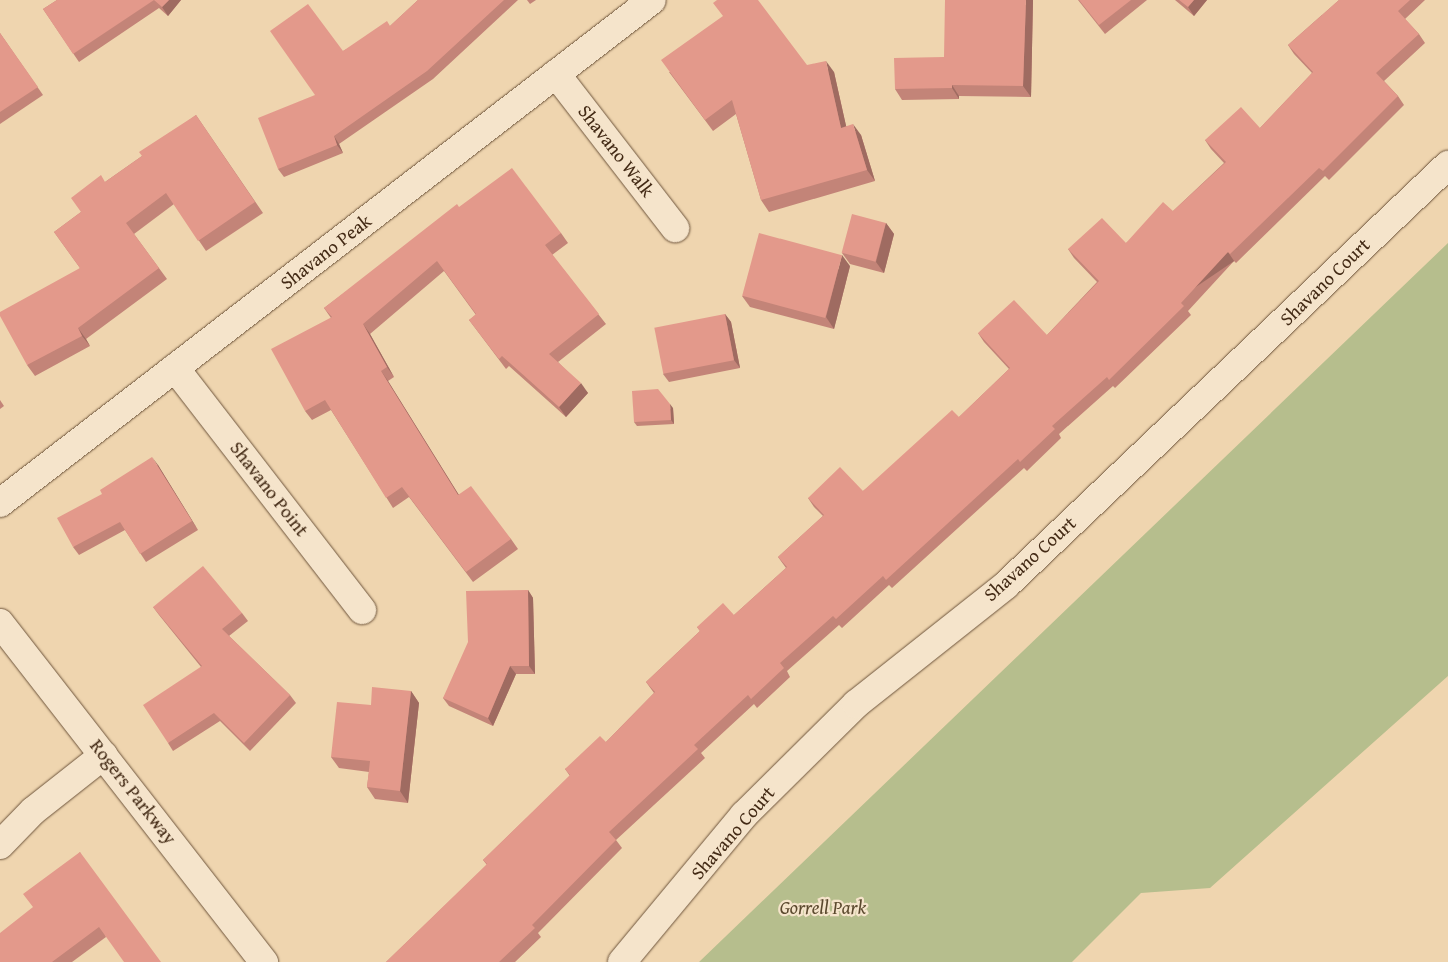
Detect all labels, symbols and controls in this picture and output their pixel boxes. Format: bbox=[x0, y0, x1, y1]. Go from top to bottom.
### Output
street label: Shavano Walk bbox=[573, 100, 659, 202]
street label: Shavano Peak bbox=[276, 209, 376, 295]
street label: Shavano Court bbox=[1275, 233, 1375, 331]
street label: Shavano Point bbox=[225, 437, 313, 541]
street label: Shavano Court bbox=[979, 512, 1081, 606]
street label: Rogers Parkway bbox=[85, 735, 181, 849]
street label: Shavano Court bbox=[686, 782, 780, 884]
park label: Gorrell Park bbox=[780, 897, 866, 919]

